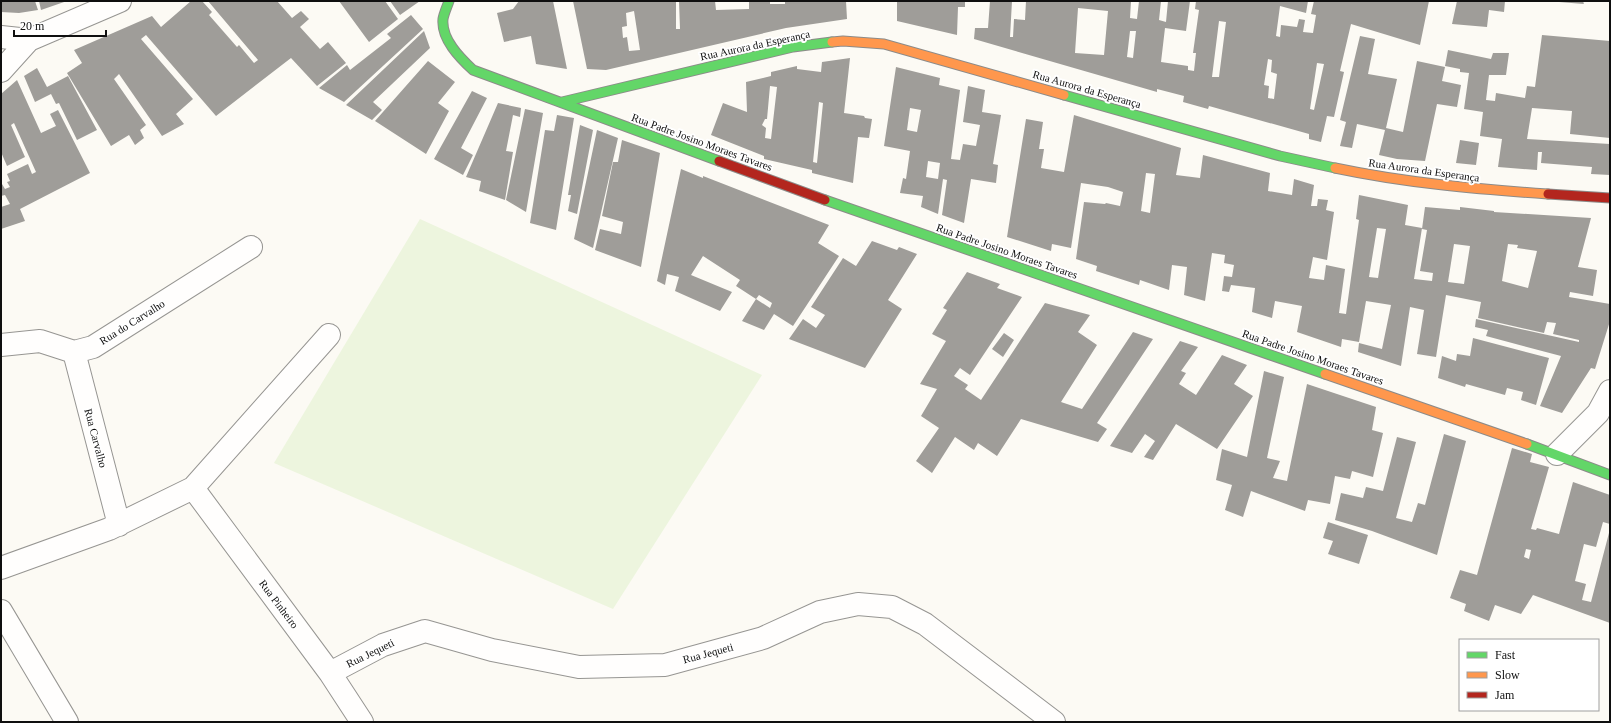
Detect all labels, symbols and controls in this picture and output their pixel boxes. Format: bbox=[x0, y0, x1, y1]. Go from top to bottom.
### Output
scale bar bbox=[14, 12, 106, 38]
text: 20 m bbox=[20, 19, 45, 33]
street label: Rua Aurora da Esperança bbox=[699, 27, 811, 63]
street label: Rua Aurora da Esperança bbox=[1031, 68, 1143, 110]
street label: Rua Padre Josino Moraes Tavares bbox=[630, 111, 774, 173]
street label: Rua Aurora da Esperança bbox=[1368, 156, 1480, 184]
street label: Rua Padre Josino Moraes Tavares bbox=[935, 221, 1079, 281]
street label: Rua do Carvalho bbox=[97, 297, 167, 347]
street label: Rua Padre Josino Moraes Tavares bbox=[1241, 327, 1385, 387]
street label: Rua Carvalho bbox=[82, 407, 110, 469]
street label: Rua Pinheiro bbox=[257, 577, 301, 631]
street label: Rua Jequeti bbox=[344, 636, 396, 670]
legend bbox=[1459, 639, 1599, 711]
street label: Rua Jequeti bbox=[682, 641, 734, 665]
text: Fast bbox=[1495, 648, 1516, 662]
text: Slow bbox=[1495, 668, 1520, 682]
text: Jam bbox=[1495, 688, 1515, 702]

